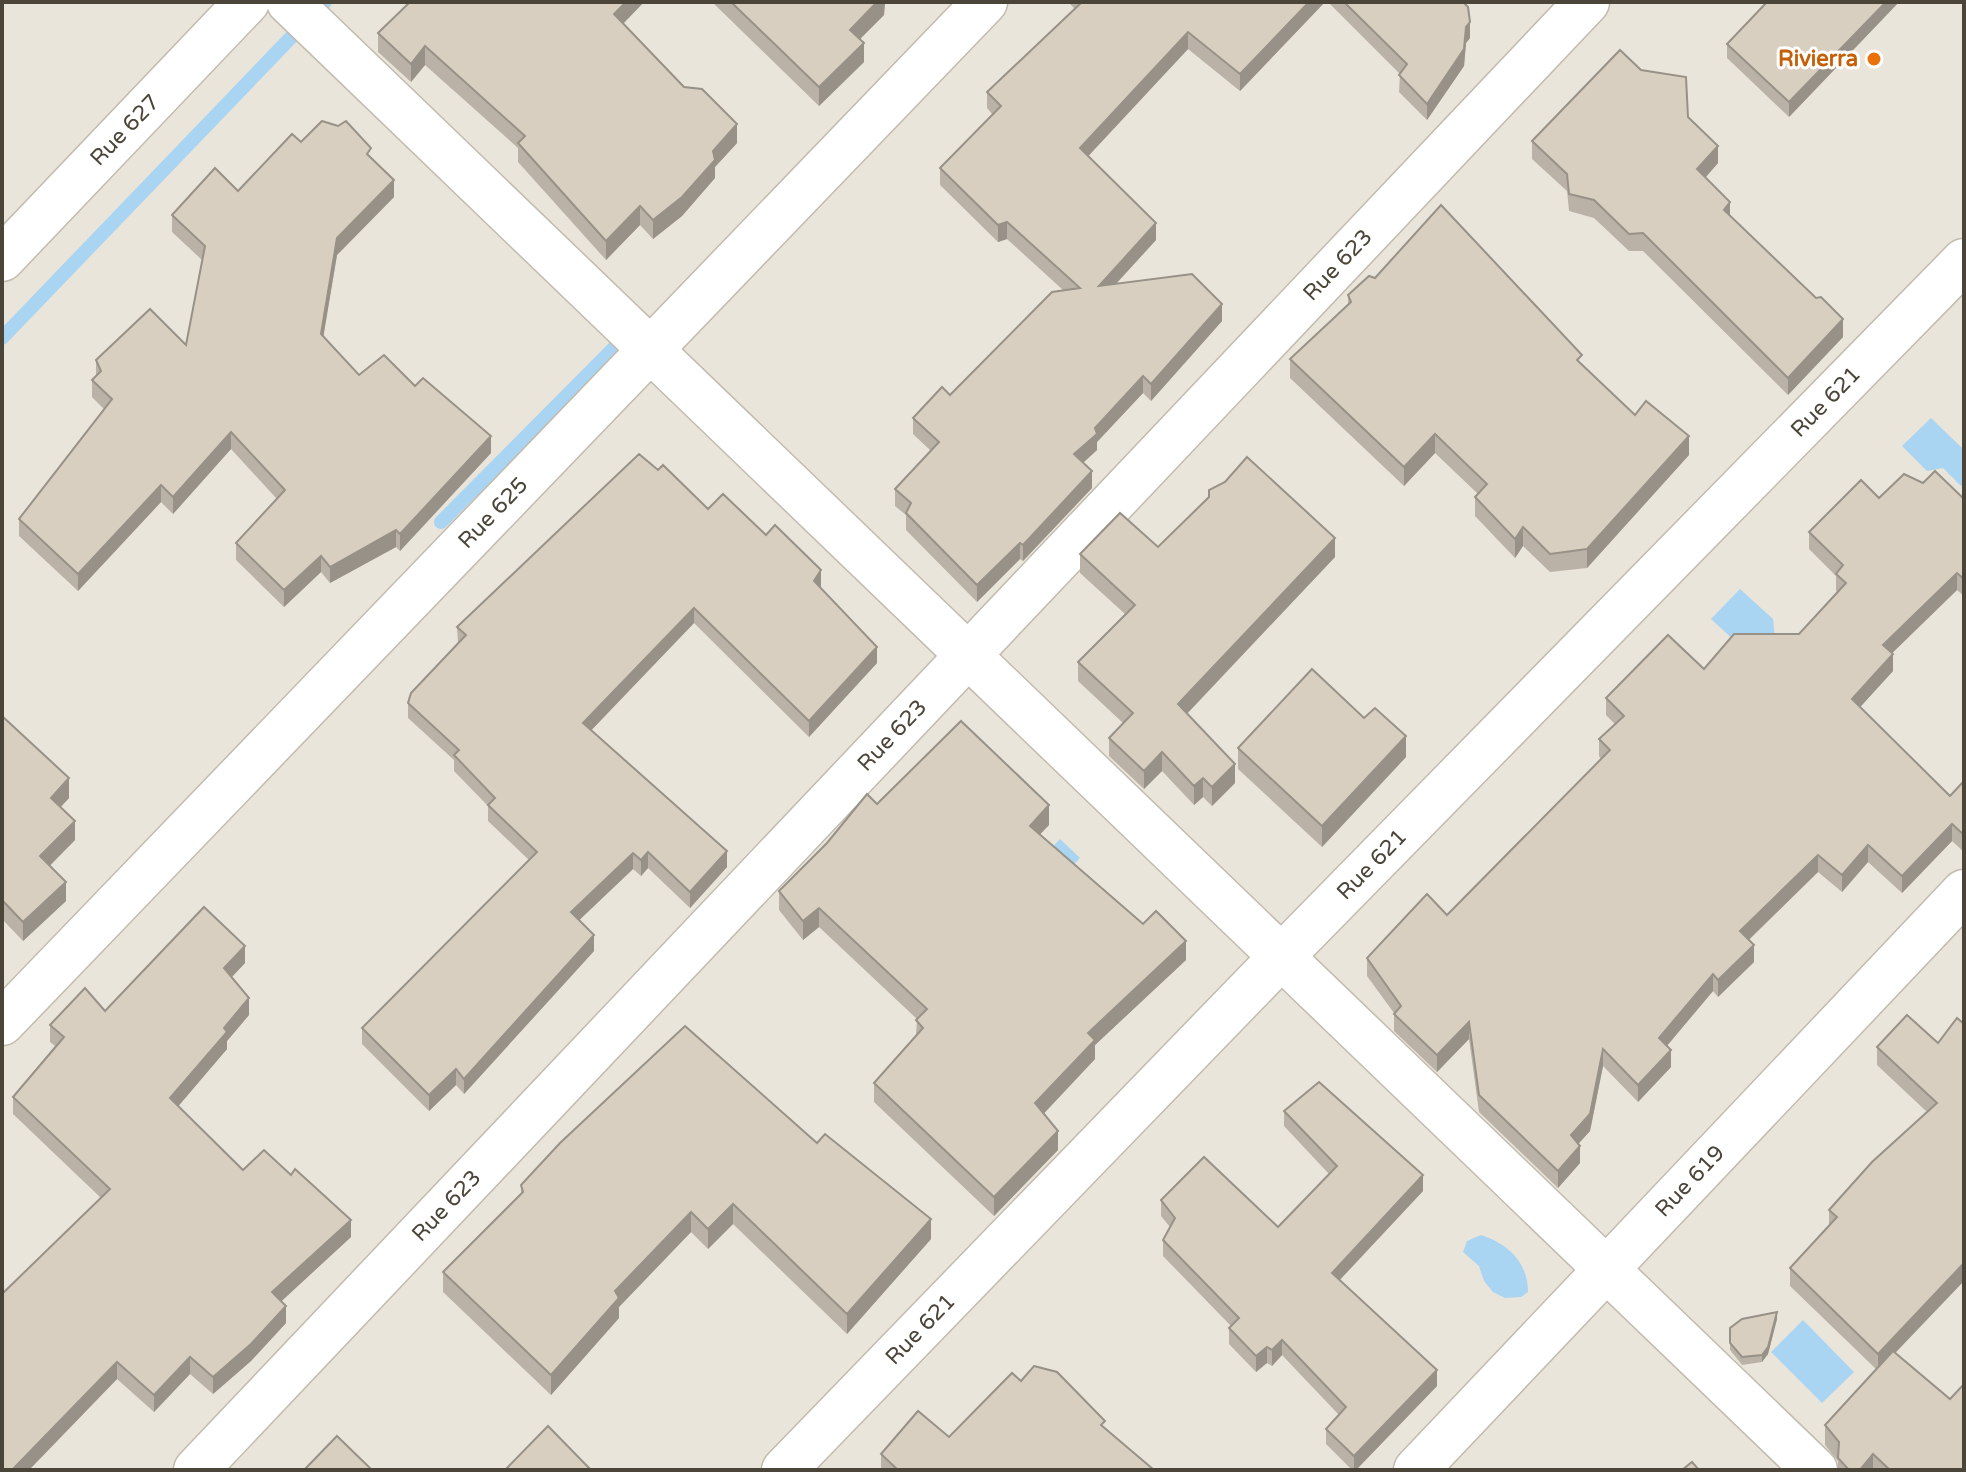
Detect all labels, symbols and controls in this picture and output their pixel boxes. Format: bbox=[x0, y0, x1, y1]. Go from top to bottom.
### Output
place label: Rivierra bbox=[1778, 46, 1858, 72]
marker: Rivierra bbox=[1865, 50, 1883, 68]
street label: Rue 627 bbox=[85, 89, 165, 171]
street label: Rue 623 bbox=[1298, 224, 1378, 306]
street label: Rue 621 bbox=[1785, 361, 1866, 443]
street label: Rue 625 bbox=[453, 472, 533, 554]
street label: Rue 623 bbox=[852, 694, 932, 777]
street label: Rue 621 bbox=[1332, 824, 1412, 905]
street label: Rue 619 bbox=[1650, 1140, 1730, 1222]
street label: Rue 623 bbox=[406, 1165, 486, 1247]
street label: Rue 621 bbox=[880, 1288, 961, 1370]

